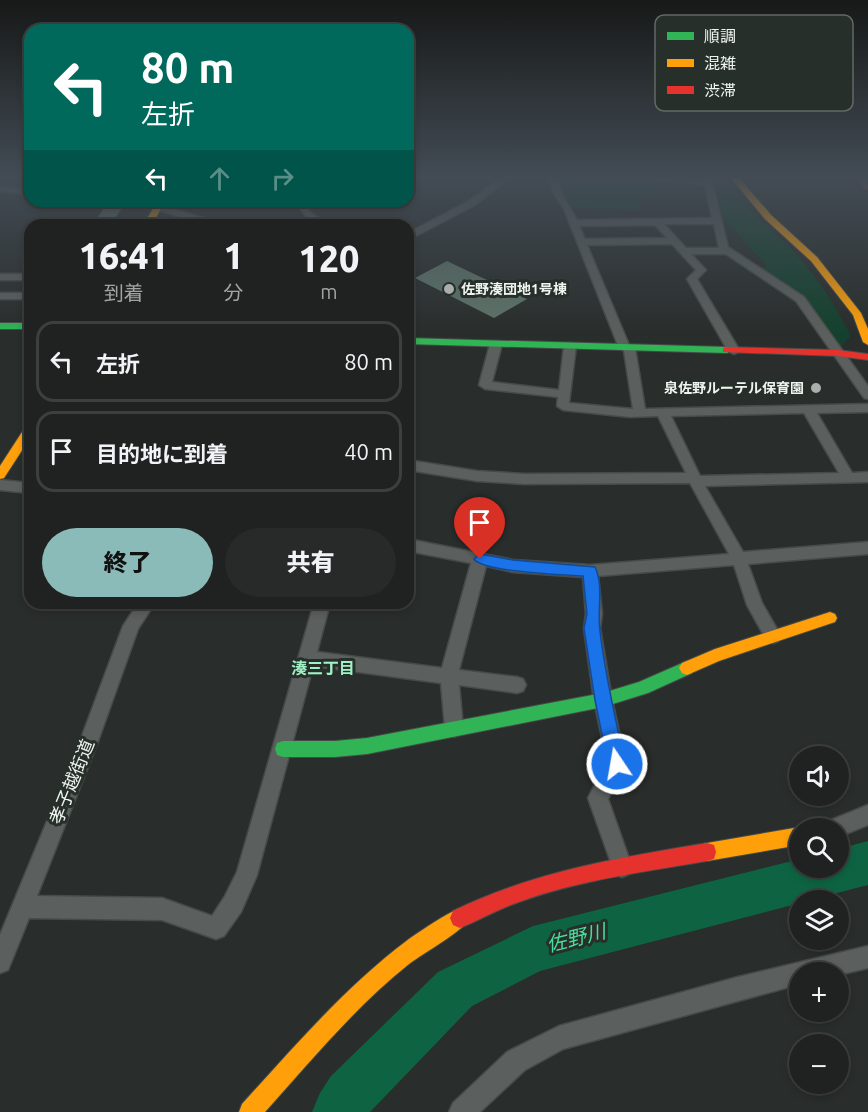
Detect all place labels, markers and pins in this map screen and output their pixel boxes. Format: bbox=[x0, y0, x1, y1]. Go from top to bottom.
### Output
place label: 佐野湊団地1号棟 bbox=[461, 281, 567, 297]
marker: 佐野湊団地1号棟 bbox=[442, 282, 456, 296]
place label: 泉佐野ルーテル保育園 bbox=[664, 380, 804, 396]
marker: 泉佐野ルーテル保育園 bbox=[809, 381, 823, 395]
pin bbox=[454, 497, 505, 559]

